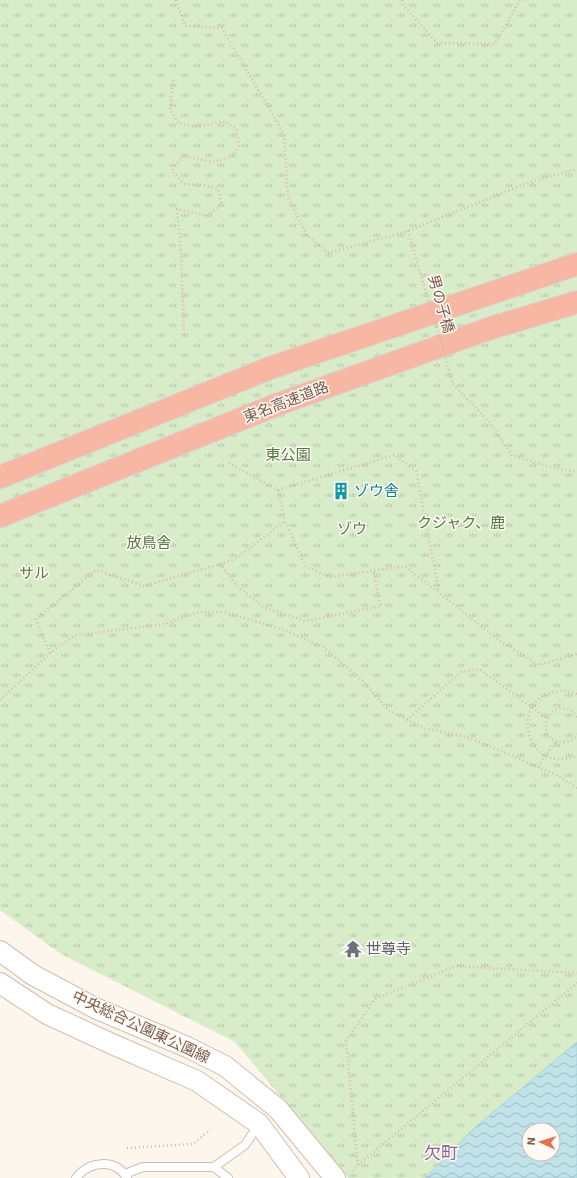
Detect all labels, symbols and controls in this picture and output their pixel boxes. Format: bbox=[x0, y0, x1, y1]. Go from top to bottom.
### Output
street label: 男の子橋 bbox=[425, 272, 459, 335]
street label: 東名高速道路 bbox=[240, 377, 331, 426]
park label: 東公園 bbox=[265, 445, 311, 463]
building icon: ゾウ舎 bbox=[331, 481, 351, 501]
place label: ゾウ舎 bbox=[354, 481, 399, 499]
park label: クジャク、鹿 bbox=[417, 513, 505, 531]
park label: ゾウ bbox=[337, 519, 367, 537]
park label: 放鳥舎 bbox=[126, 533, 172, 551]
park label: サル bbox=[19, 563, 49, 581]
temple icon: 世尊寺 bbox=[343, 939, 363, 959]
place label: 世尊寺 bbox=[366, 939, 411, 957]
street label: 中央総合公園東公園線 bbox=[70, 986, 213, 1066]
north arrow bbox=[521, 1122, 561, 1162]
text: N bbox=[524, 1137, 537, 1146]
district label: 欠町 bbox=[424, 1142, 458, 1162]

